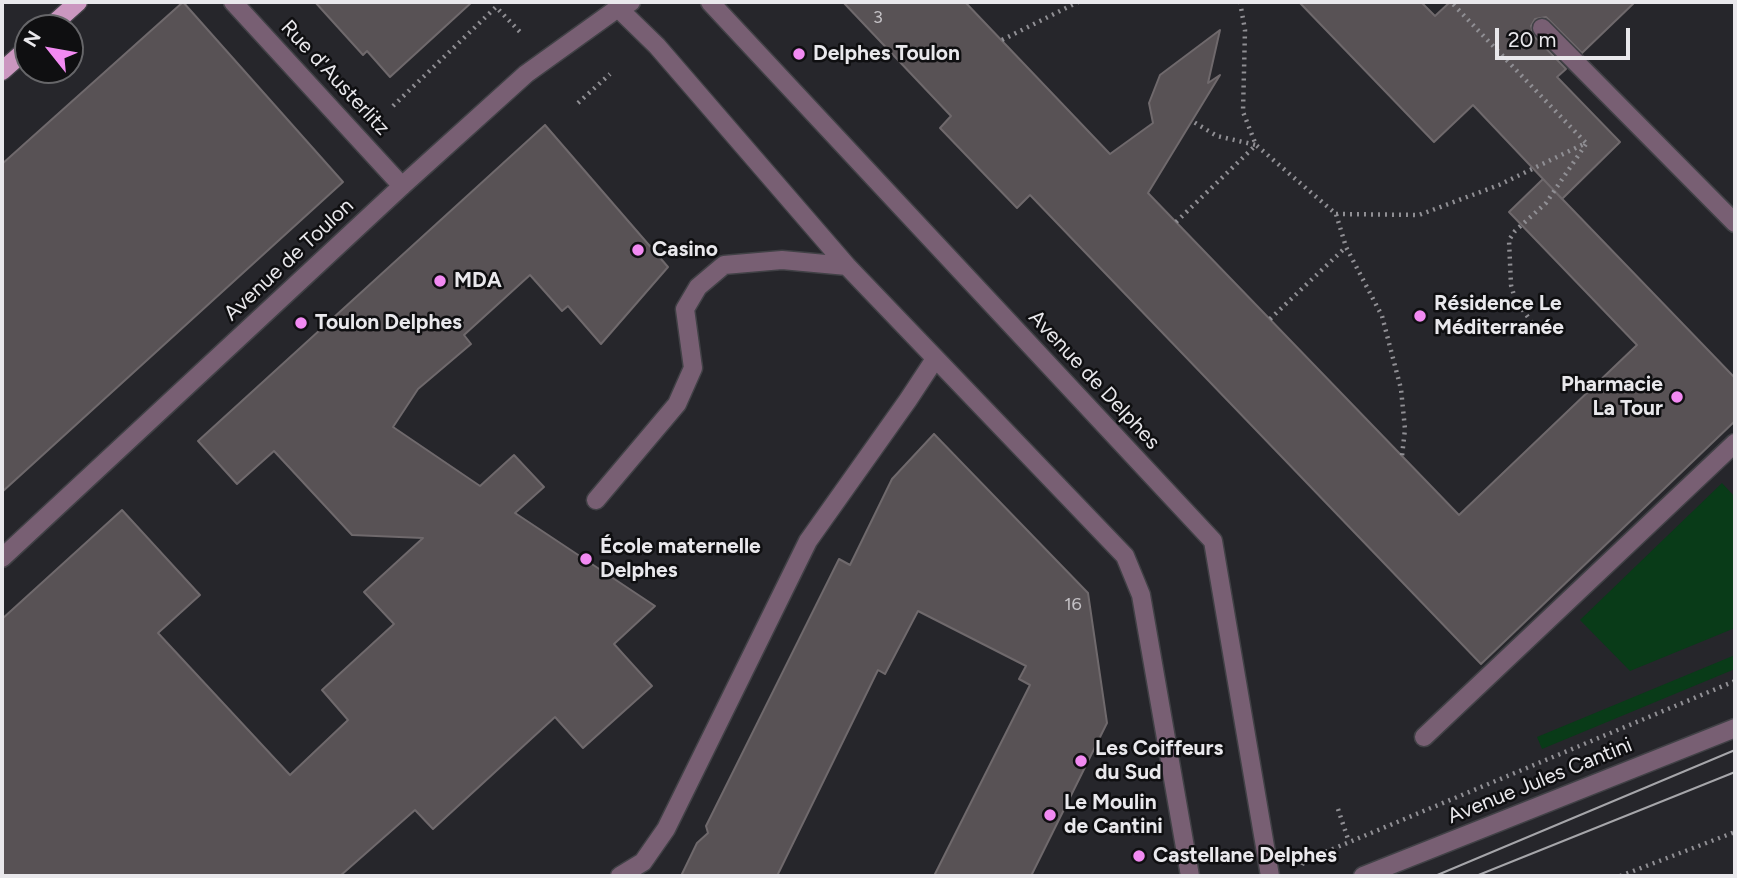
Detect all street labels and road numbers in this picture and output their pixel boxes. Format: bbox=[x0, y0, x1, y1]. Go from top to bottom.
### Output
street label: Rue d'Austerlitz bbox=[275, 15, 395, 141]
street label: Avenue de Toulon bbox=[219, 194, 359, 326]
street label: Avenue de Delphes bbox=[1023, 305, 1165, 455]
street label: Avenue Jules Cantini bbox=[1444, 732, 1636, 830]

